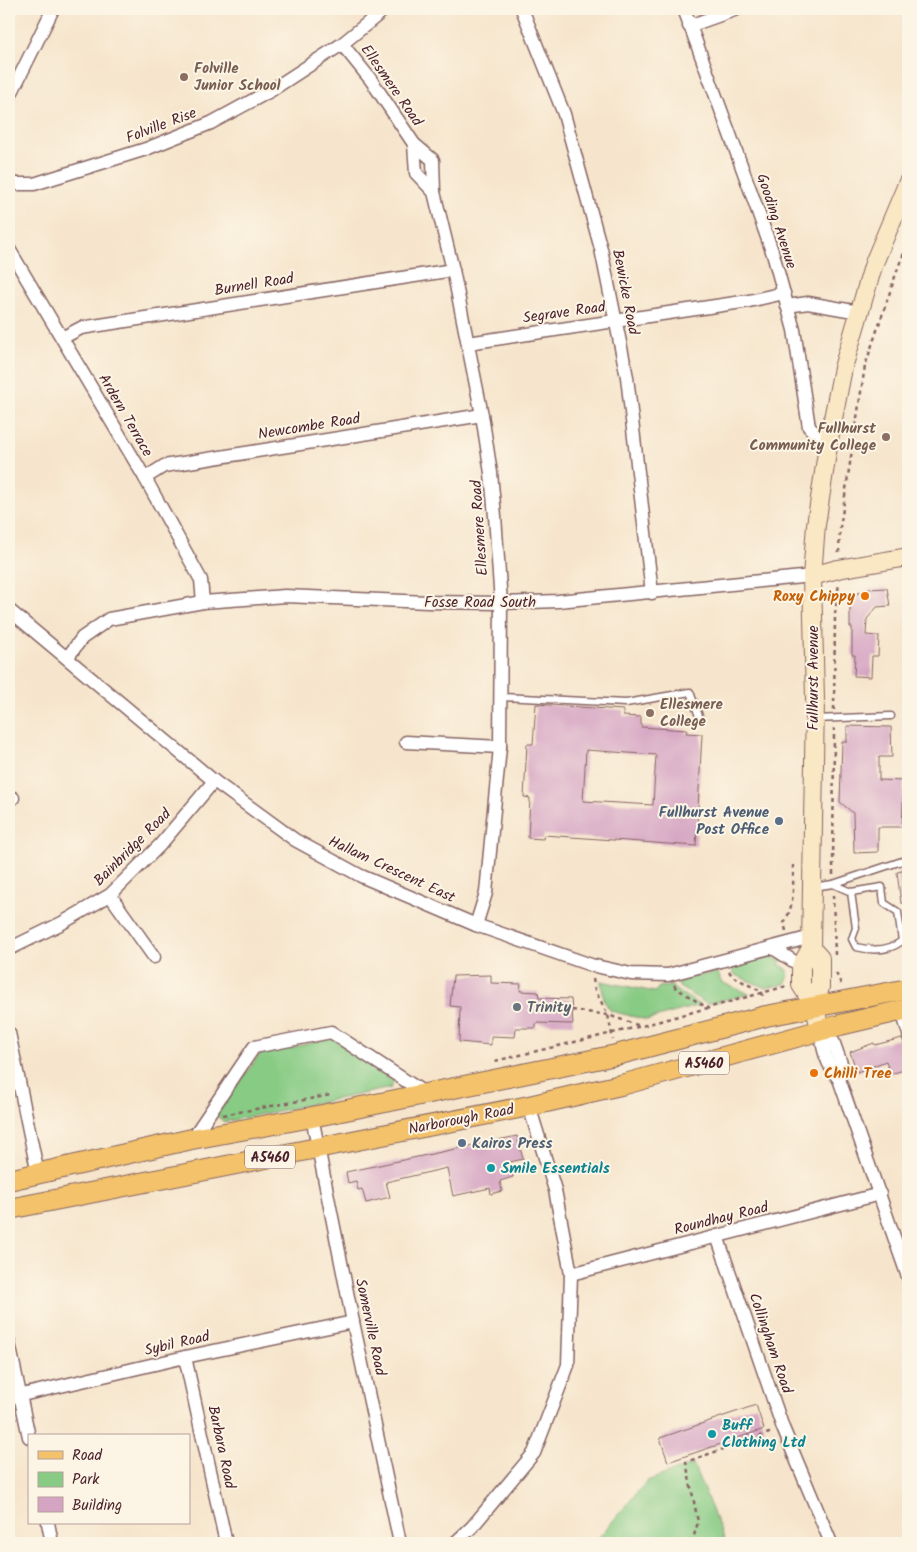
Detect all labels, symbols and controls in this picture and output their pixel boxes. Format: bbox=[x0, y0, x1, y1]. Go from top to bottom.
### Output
street label: Ellesmere Road bbox=[354, 39, 429, 132]
place label: Folville Junior School bbox=[194, 57, 281, 98]
marker: Folville Junior School bbox=[178, 71, 190, 83]
street label: Folville Rise bbox=[123, 101, 200, 150]
street label: Gooding Avenue bbox=[749, 170, 803, 272]
street label: Bewicke Road bbox=[605, 247, 645, 337]
street label: Burnell Road bbox=[213, 267, 296, 303]
street label: Segrave Road bbox=[521, 295, 607, 331]
street label: Ardern Terrace bbox=[92, 369, 159, 462]
street label: Newcombe Road bbox=[256, 407, 362, 447]
place label: Fullhurst Community College bbox=[750, 417, 877, 458]
marker: Fullhurst Community College bbox=[880, 431, 892, 443]
street label: Ellesmere Road bbox=[465, 479, 495, 577]
place label: Roxy Chippy bbox=[773, 585, 855, 609]
marker: Roxy Chippy bbox=[859, 590, 871, 602]
street label: Fosse Road South bbox=[424, 591, 536, 615]
street label: Fullhurst Avenue bbox=[802, 625, 826, 731]
place label: Ellesmere College bbox=[660, 693, 724, 734]
marker: Ellesmere College bbox=[644, 707, 656, 719]
place label: Fullhurst Avenue Post Office bbox=[659, 801, 770, 842]
street label: Bainbridge Road bbox=[88, 803, 178, 892]
marker: Fullhurst Avenue Post Office bbox=[773, 815, 785, 827]
street label: Hallam Crescent East bbox=[324, 830, 459, 910]
place label: Trinity bbox=[527, 996, 571, 1020]
marker: Trinity bbox=[511, 1001, 523, 1013]
road number: A5460 bbox=[679, 1052, 729, 1074]
place label: Chilli Tree bbox=[824, 1062, 892, 1086]
marker: Chilli Tree bbox=[808, 1067, 820, 1079]
street label: Narborough Road bbox=[406, 1098, 517, 1142]
place label: Kairos Press bbox=[472, 1132, 553, 1156]
marker: Kairos Press bbox=[456, 1137, 468, 1149]
road number: A5460 bbox=[245, 1146, 295, 1168]
place label: Smile Essentials bbox=[501, 1157, 610, 1181]
marker: Smile Essentials bbox=[485, 1162, 497, 1174]
street label: Roundhay Road bbox=[672, 1196, 771, 1242]
street label: Somerville Road bbox=[348, 1277, 392, 1378]
street label: Collingham Road bbox=[742, 1290, 799, 1397]
street label: Sybil Road bbox=[142, 1325, 213, 1363]
street label: Barbara Road bbox=[200, 1403, 242, 1492]
place label: Buff Clothing Ltd bbox=[722, 1414, 806, 1455]
marker: Buff Clothing Ltd bbox=[706, 1428, 718, 1440]
legend bbox=[28, 1434, 190, 1524]
text: Road bbox=[72, 1444, 103, 1468]
text: Park bbox=[72, 1468, 100, 1492]
text: Building bbox=[72, 1494, 122, 1518]

